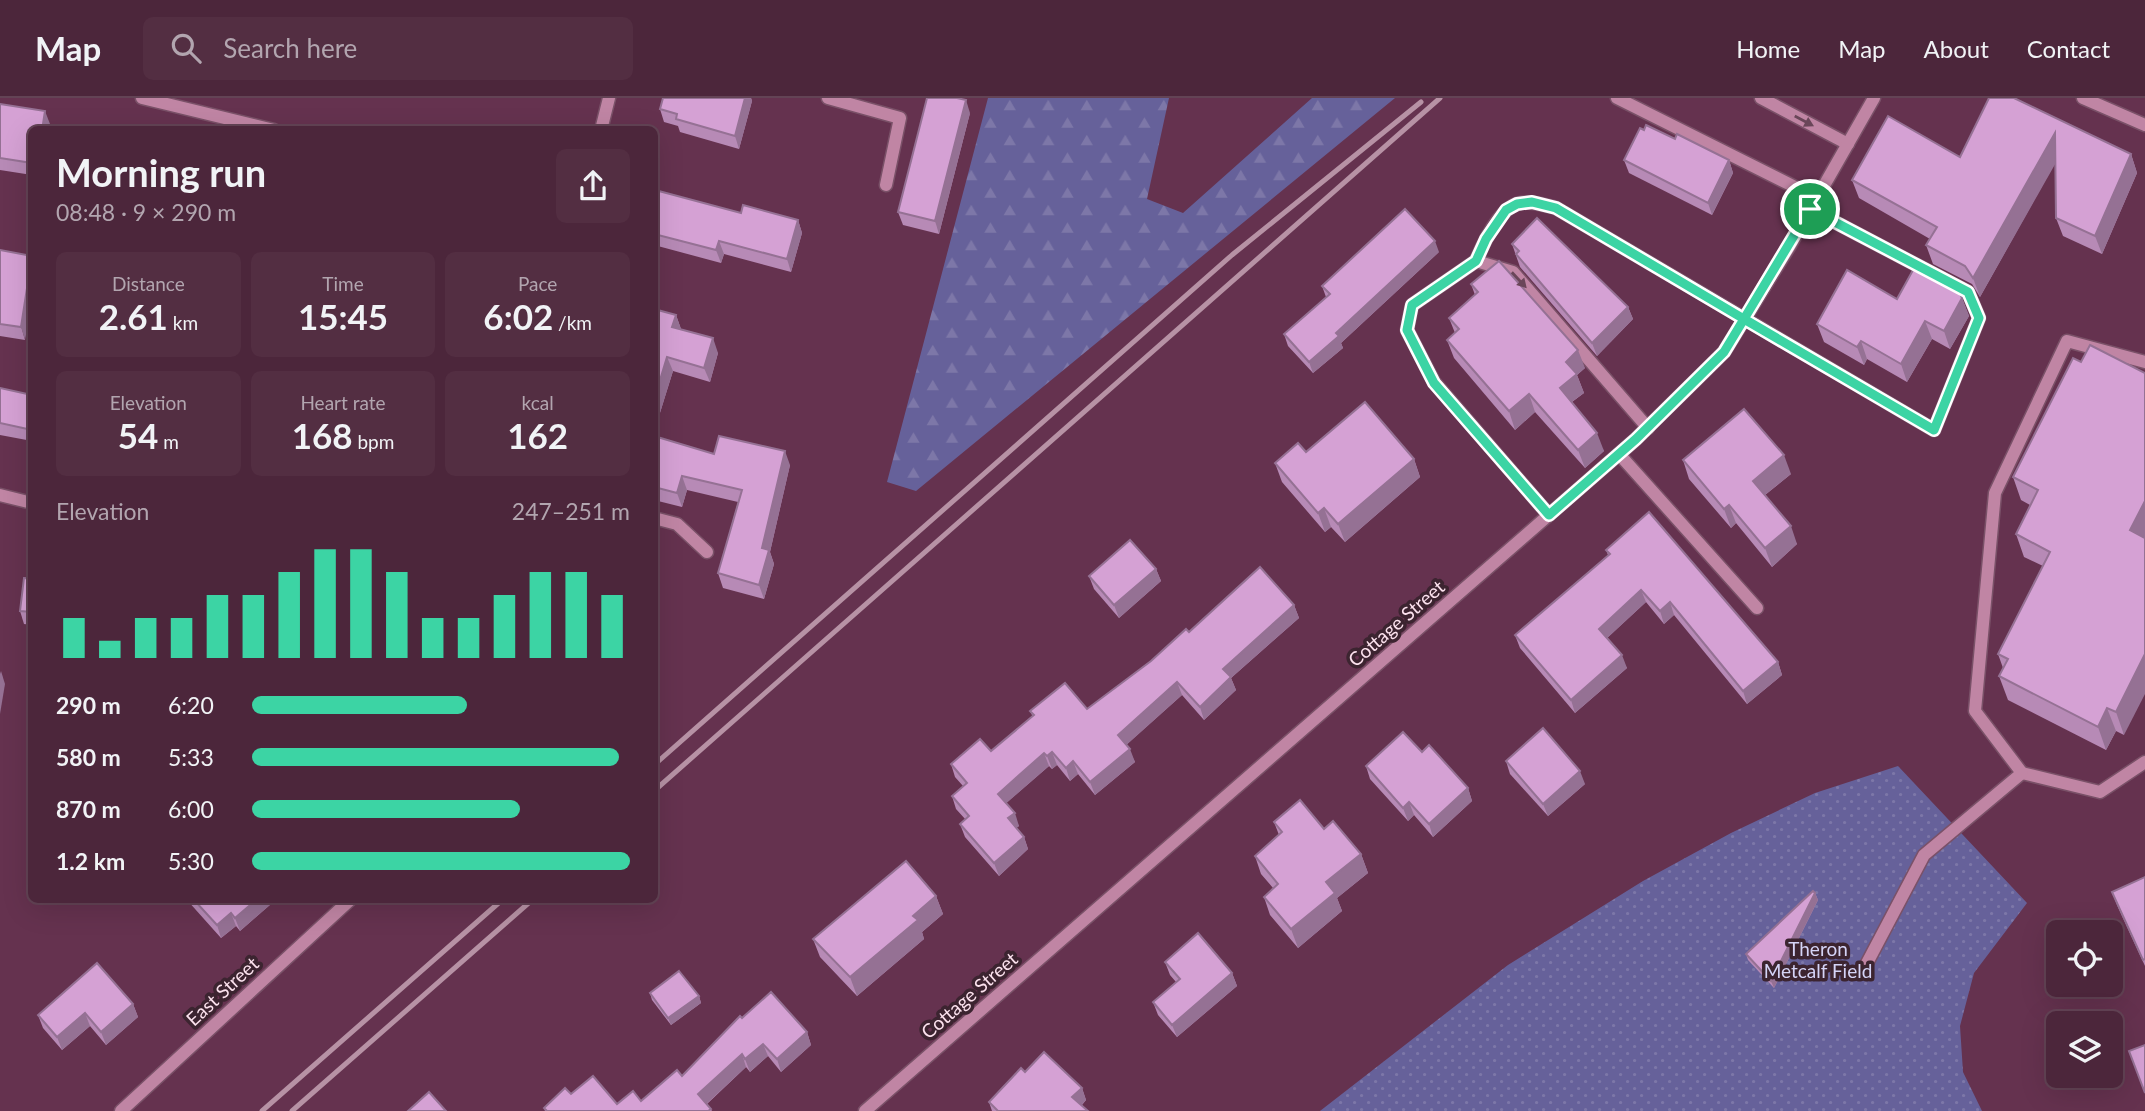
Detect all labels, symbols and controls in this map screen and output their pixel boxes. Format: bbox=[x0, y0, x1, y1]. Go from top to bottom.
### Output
search box bbox=[143, 17, 633, 80]
text: Map bbox=[35, 28, 101, 68]
icon: search bbox=[167, 29, 205, 67]
text: Search here bbox=[223, 32, 357, 64]
text: Home bbox=[1736, 34, 1800, 63]
text: Map bbox=[1838, 34, 1886, 63]
text: About bbox=[1924, 34, 1989, 63]
text: Contact bbox=[2027, 34, 2110, 63]
one-way arrow bbox=[1795, 115, 1814, 127]
text: Morning run bbox=[56, 149, 266, 195]
button: share bbox=[556, 149, 630, 223]
pin bbox=[1780, 179, 1840, 239]
icon: arrive bbox=[1791, 190, 1829, 228]
text: 08:48 · 9 × 290 m bbox=[56, 198, 236, 226]
one-way arrow bbox=[1511, 271, 1527, 288]
text: Distance bbox=[112, 272, 185, 295]
text: Time bbox=[322, 272, 364, 295]
text: Pace bbox=[518, 272, 557, 295]
text: 2.61 bbox=[99, 295, 168, 337]
text: 15:45 bbox=[298, 295, 388, 337]
text: 6:02 bbox=[483, 295, 553, 337]
text: km bbox=[168, 311, 198, 334]
text: /km bbox=[553, 311, 592, 334]
text: Elevation bbox=[110, 391, 187, 414]
text: Heart rate bbox=[300, 391, 386, 414]
text: kcal bbox=[522, 391, 554, 414]
text: 54 bbox=[118, 414, 158, 456]
text: 168 bbox=[292, 414, 353, 456]
text: 162 bbox=[507, 414, 568, 456]
text: m bbox=[158, 430, 179, 453]
text: bpm bbox=[353, 430, 394, 453]
text: Elevation bbox=[56, 497, 149, 525]
text: 247–251 m bbox=[512, 497, 630, 525]
street label: Cottage Street bbox=[1343, 575, 1449, 671]
text: 290 m bbox=[56, 691, 121, 719]
text: 6:20 bbox=[168, 691, 214, 719]
text: 580 m bbox=[56, 743, 121, 771]
text: 5:33 bbox=[168, 743, 214, 771]
text: 870 m bbox=[56, 795, 121, 823]
text: 6:00 bbox=[168, 795, 214, 823]
text: 1.2 km bbox=[56, 847, 125, 875]
text: 5:30 bbox=[168, 847, 214, 875]
map controls bbox=[2046, 920, 2123, 1088]
button: locate bbox=[2046, 920, 2123, 997]
park label: Theron Metcalf Field bbox=[1764, 937, 1872, 982]
street label: Cottage Street bbox=[916, 947, 1022, 1043]
street label: East Street bbox=[181, 952, 263, 1030]
button: layers bbox=[2046, 1011, 2123, 1088]

